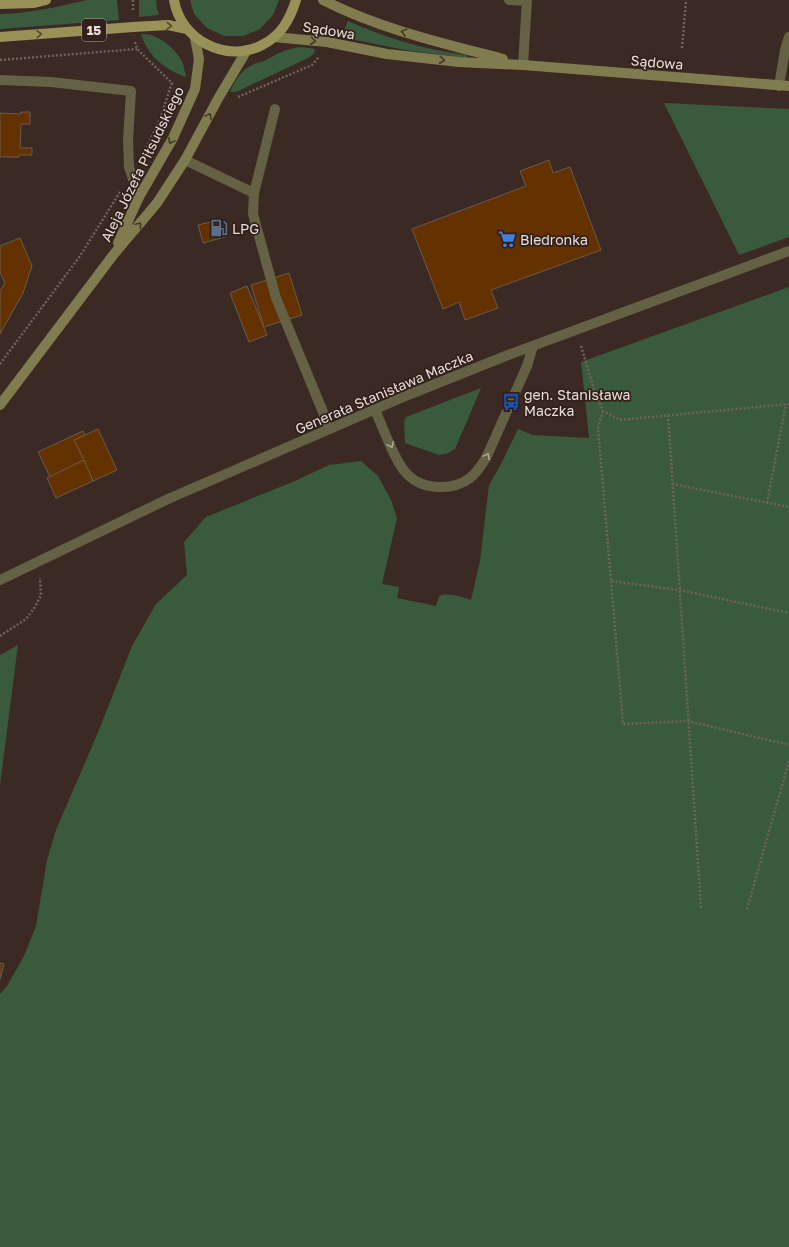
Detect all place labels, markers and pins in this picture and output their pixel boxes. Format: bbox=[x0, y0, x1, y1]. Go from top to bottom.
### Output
fuel station icon: LPG bbox=[209, 218, 229, 238]
place label: LPG bbox=[232, 220, 259, 237]
supermarket icon: Biedronka bbox=[497, 229, 517, 249]
place label: Biedronka bbox=[520, 231, 588, 248]
place label: gen. Stanisława Maczka bbox=[524, 386, 631, 419]
bus stop icon: gen. Stanisława Maczka bbox=[501, 392, 521, 412]

